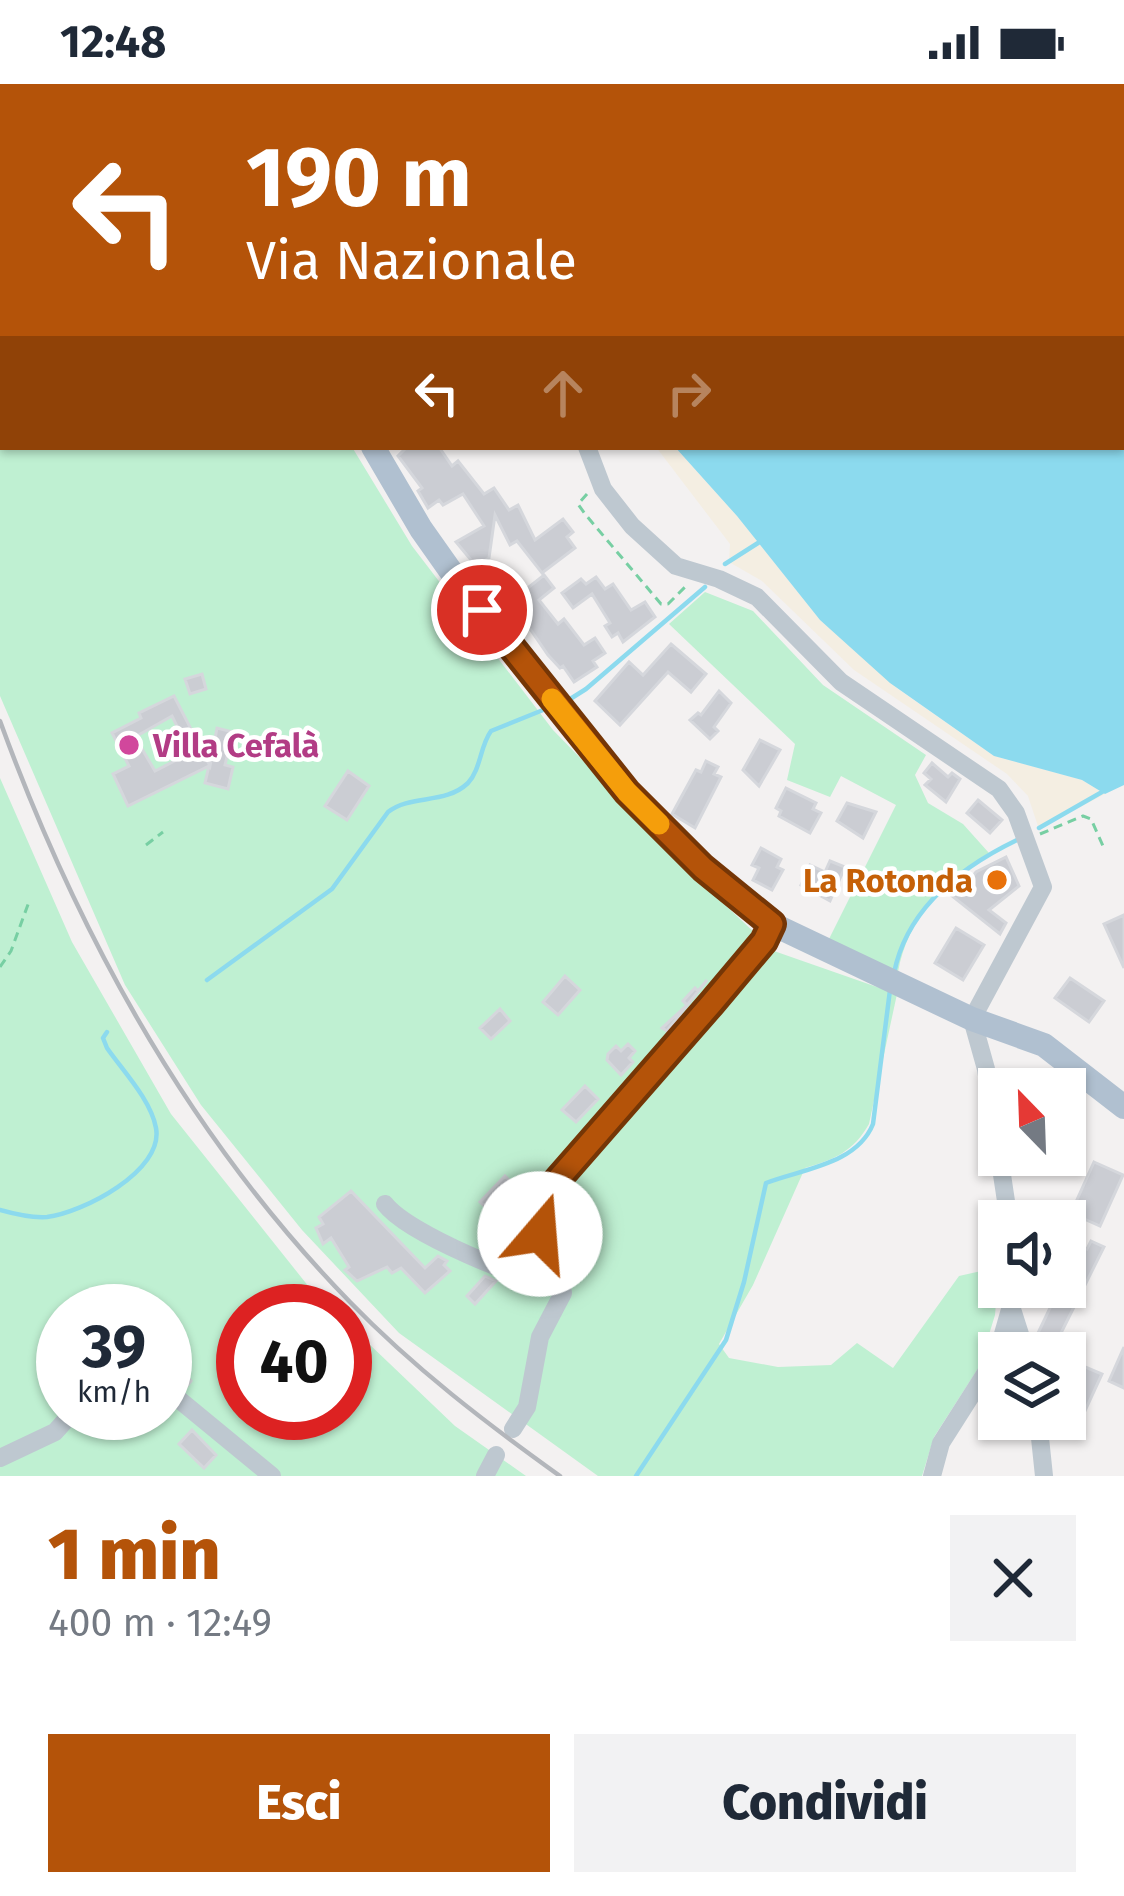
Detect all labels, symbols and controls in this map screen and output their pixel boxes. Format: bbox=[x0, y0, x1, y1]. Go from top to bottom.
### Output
text: 12:48 bbox=[60, 15, 166, 69]
text: 190 m bbox=[246, 127, 472, 228]
icon: left bbox=[48, 132, 204, 288]
text: Via Nazionale bbox=[246, 229, 577, 293]
icon: left bbox=[404, 360, 470, 426]
icon: ahead bbox=[530, 360, 596, 426]
icon: right bbox=[656, 360, 722, 426]
pin bbox=[431, 559, 533, 661]
icon: arrive bbox=[449, 577, 515, 643]
place label: Villa Cefalà bbox=[152, 726, 319, 766]
marker: Villa Cefalà bbox=[116, 732, 142, 758]
place label: La Rotonda bbox=[803, 861, 973, 901]
marker: La Rotonda bbox=[984, 867, 1010, 893]
north arrow bbox=[978, 1068, 1086, 1176]
map controls bbox=[978, 1068, 1086, 1440]
position arrow bbox=[477, 1171, 603, 1297]
button: sound bbox=[978, 1200, 1086, 1308]
speed limit sign: 40 bbox=[216, 1284, 372, 1440]
text: 39 bbox=[82, 1311, 146, 1383]
button: layers bbox=[978, 1332, 1086, 1440]
text: km/h bbox=[77, 1374, 151, 1410]
text: 1 min bbox=[48, 1512, 221, 1598]
button: close bbox=[950, 1515, 1076, 1641]
text: 400 m · 12:49 bbox=[48, 1600, 272, 1646]
button: Esci bbox=[48, 1734, 550, 1872]
button: Condividi bbox=[574, 1734, 1076, 1872]

